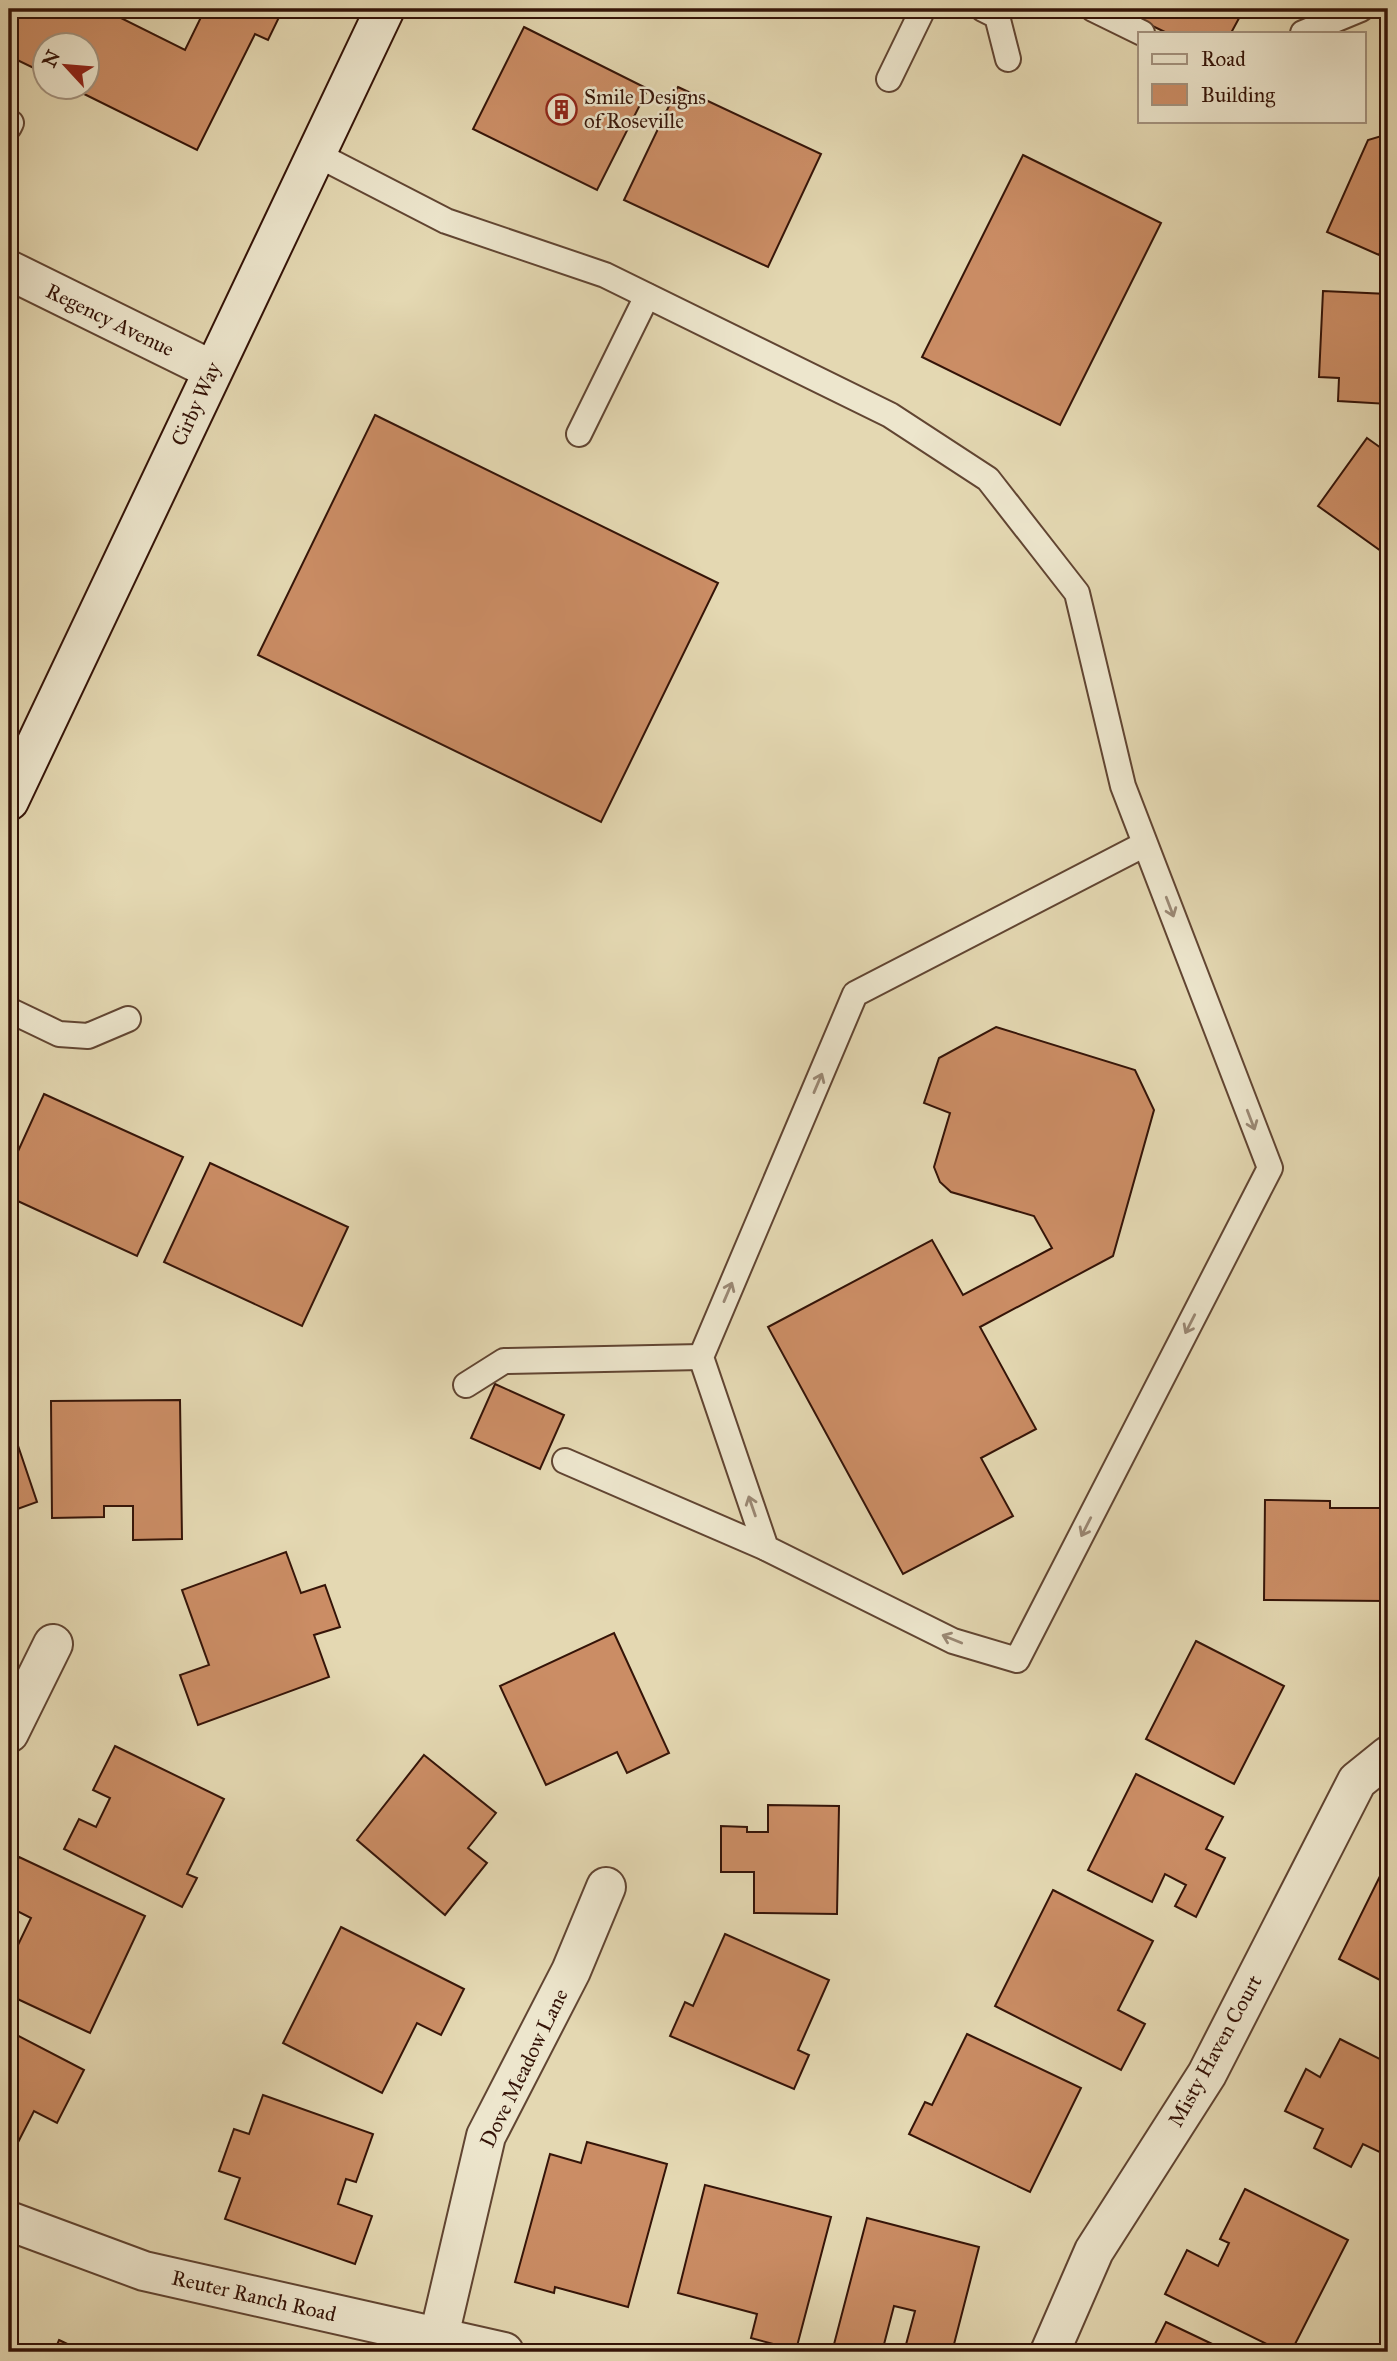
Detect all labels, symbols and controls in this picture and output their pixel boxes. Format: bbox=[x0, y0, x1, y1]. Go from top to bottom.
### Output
north arrow bbox=[32, 32, 102, 102]
legend bbox=[1138, 32, 1366, 122]
text: N bbox=[37, 46, 65, 71]
text: Road bbox=[1201, 46, 1246, 72]
text: Building bbox=[1201, 82, 1275, 108]
place label: Smile Designs of Roseville bbox=[584, 84, 706, 134]
building icon: Smile Designs of Roseville bbox=[544, 92, 578, 126]
street label: Regency Avenue bbox=[42, 278, 179, 362]
street label: Cirby Way bbox=[165, 357, 227, 450]
one-way arrow bbox=[1164, 896, 1177, 918]
one-way arrow bbox=[812, 1073, 825, 1094]
one-way arrow bbox=[1246, 1108, 1259, 1130]
one-way arrow bbox=[723, 1282, 736, 1304]
one-way arrow bbox=[1182, 1313, 1196, 1334]
one-way arrow bbox=[745, 1495, 757, 1517]
one-way arrow bbox=[1078, 1516, 1092, 1537]
one-way arrow bbox=[942, 1632, 964, 1645]
street label: Misty Haven Court bbox=[1162, 1970, 1268, 2132]
street label: Dove Meadow Lane bbox=[474, 1984, 574, 2152]
street label: Reuter Ranch Road bbox=[169, 2264, 339, 2328]

